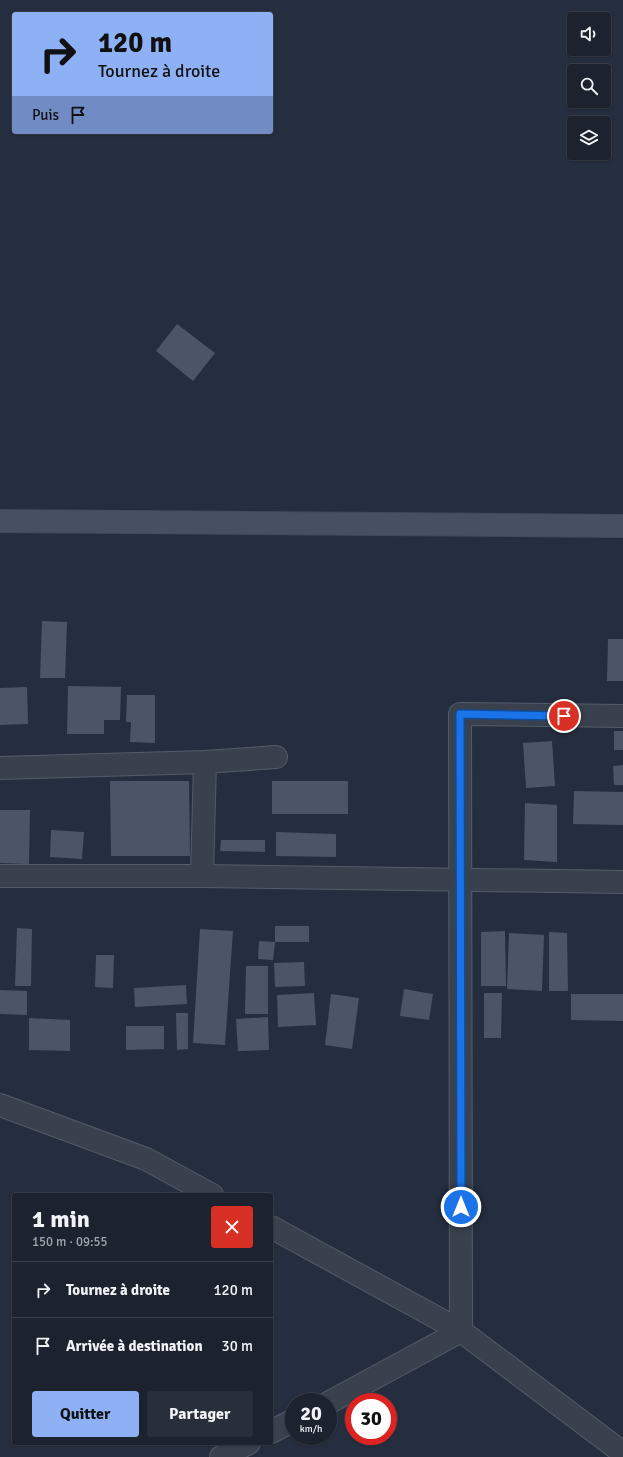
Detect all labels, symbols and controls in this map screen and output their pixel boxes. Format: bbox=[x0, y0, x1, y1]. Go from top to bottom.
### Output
map controls bbox=[567, 12, 611, 160]
button: sound bbox=[567, 12, 611, 56]
text: 120 m bbox=[98, 26, 172, 60]
icon: right bbox=[32, 28, 84, 80]
text: Tournez à droite bbox=[98, 60, 220, 82]
button: search bbox=[567, 64, 611, 108]
icon: arrive bbox=[67, 104, 89, 126]
text: Puis bbox=[32, 106, 59, 124]
button: layers bbox=[567, 116, 611, 160]
pin bbox=[547, 699, 581, 733]
icon: arrive bbox=[553, 705, 575, 727]
position arrow bbox=[440, 1186, 482, 1228]
text: 1 min bbox=[32, 1204, 90, 1234]
button: close bbox=[211, 1206, 253, 1248]
text: 150 m · 09:55 bbox=[32, 1234, 108, 1250]
icon: right bbox=[32, 1279, 54, 1301]
text: Tournez à droite bbox=[66, 1281, 170, 1299]
text: 120 m bbox=[213, 1281, 253, 1299]
icon: arrive bbox=[32, 1335, 54, 1357]
text: Arrivée à destination bbox=[66, 1337, 203, 1355]
text: 30 m bbox=[222, 1337, 253, 1355]
button: Quitter bbox=[32, 1391, 139, 1437]
button: Partager bbox=[147, 1391, 253, 1437]
speed limit sign: 30 bbox=[345, 1393, 397, 1445]
text: 20 bbox=[300, 1401, 322, 1426]
text: km/h bbox=[300, 1423, 322, 1435]

